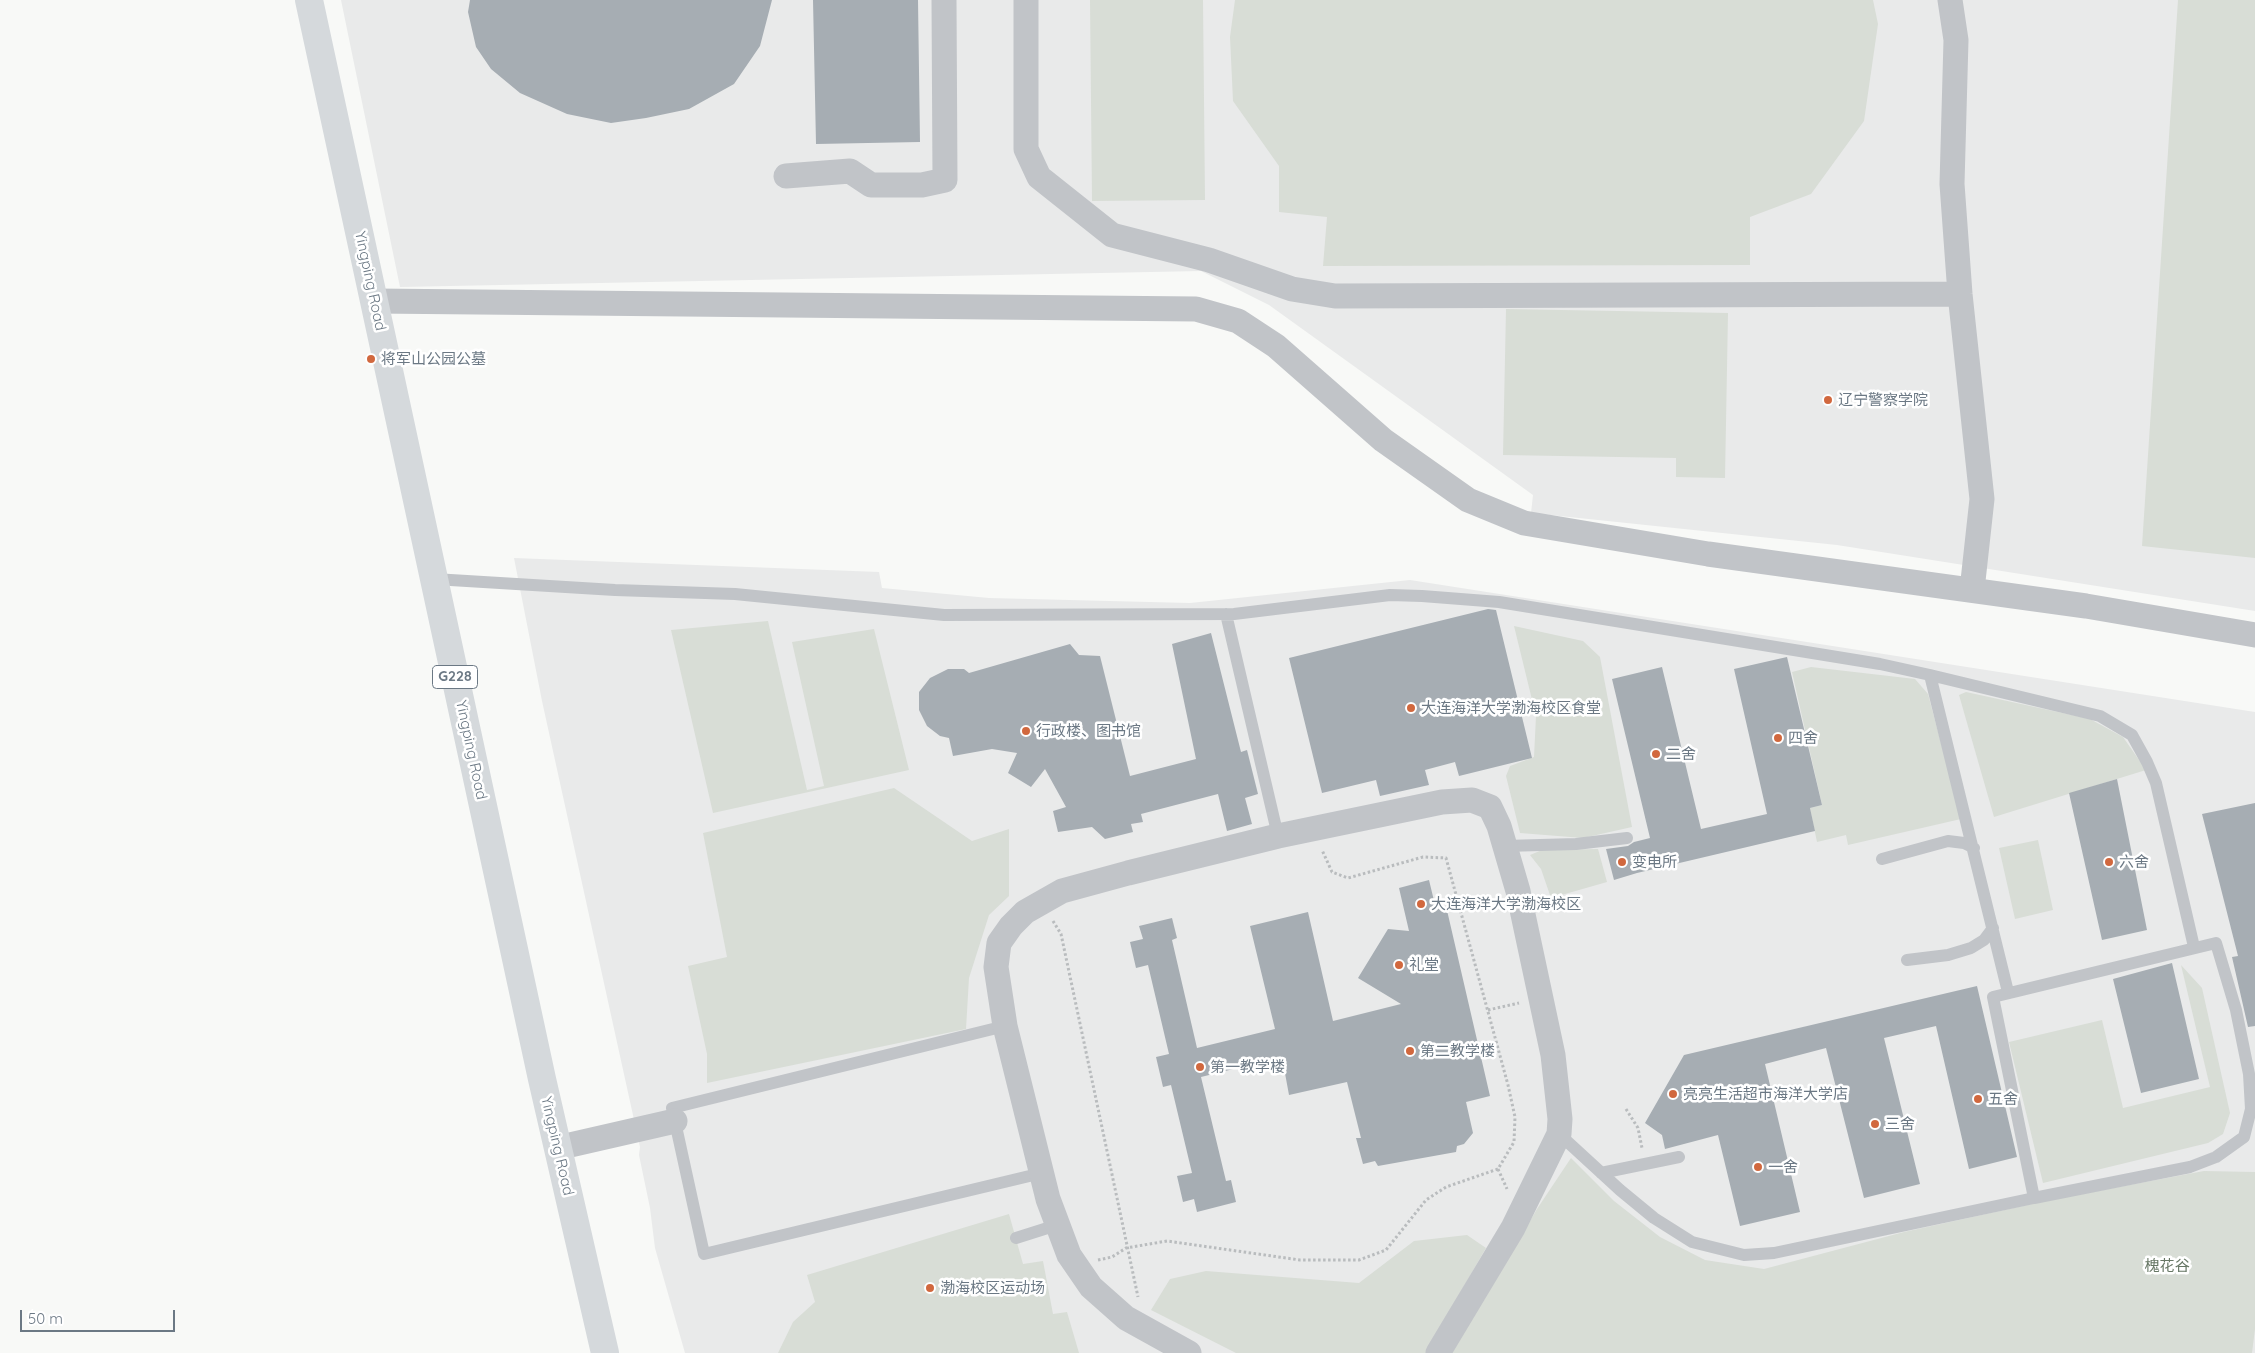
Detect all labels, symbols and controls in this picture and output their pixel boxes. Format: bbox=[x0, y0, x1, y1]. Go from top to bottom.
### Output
street label: Yingping Road bbox=[351, 230, 389, 332]
place label: 将军山公园公墓 bbox=[381, 350, 486, 368]
marker: 将军山公园公墓 bbox=[365, 353, 377, 365]
place label: 辽宁警察学院 bbox=[1838, 391, 1928, 409]
marker: 辽宁警察学院 bbox=[1822, 394, 1834, 406]
road number: G228 bbox=[432, 666, 478, 689]
street label: Yingping Road bbox=[452, 699, 490, 801]
place label: 大连海洋大学渤海校区食堂 bbox=[1421, 699, 1601, 717]
marker: 大连海洋大学渤海校区食堂 bbox=[1405, 702, 1417, 714]
place label: 行政楼、图书馆 bbox=[1036, 722, 1141, 740]
marker: 行政楼、图书馆 bbox=[1020, 725, 1032, 737]
place label: 四舍 bbox=[1788, 729, 1818, 747]
marker: 四舍 bbox=[1772, 732, 1784, 744]
place label: 二舍 bbox=[1666, 745, 1696, 763]
marker: 二舍 bbox=[1650, 748, 1662, 760]
place label: 变电所 bbox=[1632, 853, 1677, 871]
place label: 六舍 bbox=[2119, 853, 2149, 871]
marker: 变电所 bbox=[1616, 856, 1628, 868]
marker: 六舍 bbox=[2103, 856, 2115, 868]
place label: 大连海洋大学渤海校区 bbox=[1431, 895, 1581, 913]
marker: 大连海洋大学渤海校区 bbox=[1415, 898, 1427, 910]
place label: 礼堂 bbox=[1409, 956, 1439, 974]
marker: 礼堂 bbox=[1393, 959, 1405, 971]
place label: 第二教学楼 bbox=[1420, 1042, 1495, 1060]
marker: 第二教学楼 bbox=[1404, 1045, 1416, 1057]
place label: 第一教学楼 bbox=[1210, 1058, 1285, 1076]
marker: 第一教学楼 bbox=[1194, 1061, 1206, 1073]
place label: 亮亮生活超市海洋大学店 bbox=[1683, 1085, 1848, 1103]
marker: 亮亮生活超市海洋大学店 bbox=[1667, 1088, 1679, 1100]
place label: 五舍 bbox=[1988, 1090, 2018, 1108]
marker: 五舍 bbox=[1972, 1093, 1984, 1105]
street label: Yingping Road bbox=[537, 1095, 577, 1197]
place label: 三舍 bbox=[1885, 1115, 1915, 1133]
marker: 三舍 bbox=[1869, 1118, 1881, 1130]
place label: 一舍 bbox=[1768, 1158, 1798, 1176]
marker: 一舍 bbox=[1752, 1161, 1764, 1173]
park label: 槐花谷 bbox=[2145, 1257, 2189, 1275]
place label: 渤海校区运动场 bbox=[940, 1279, 1045, 1297]
marker: 渤海校区运动场 bbox=[924, 1282, 936, 1294]
scale bar bbox=[22, 1300, 178, 1332]
text: 50 m bbox=[28, 1309, 63, 1328]

